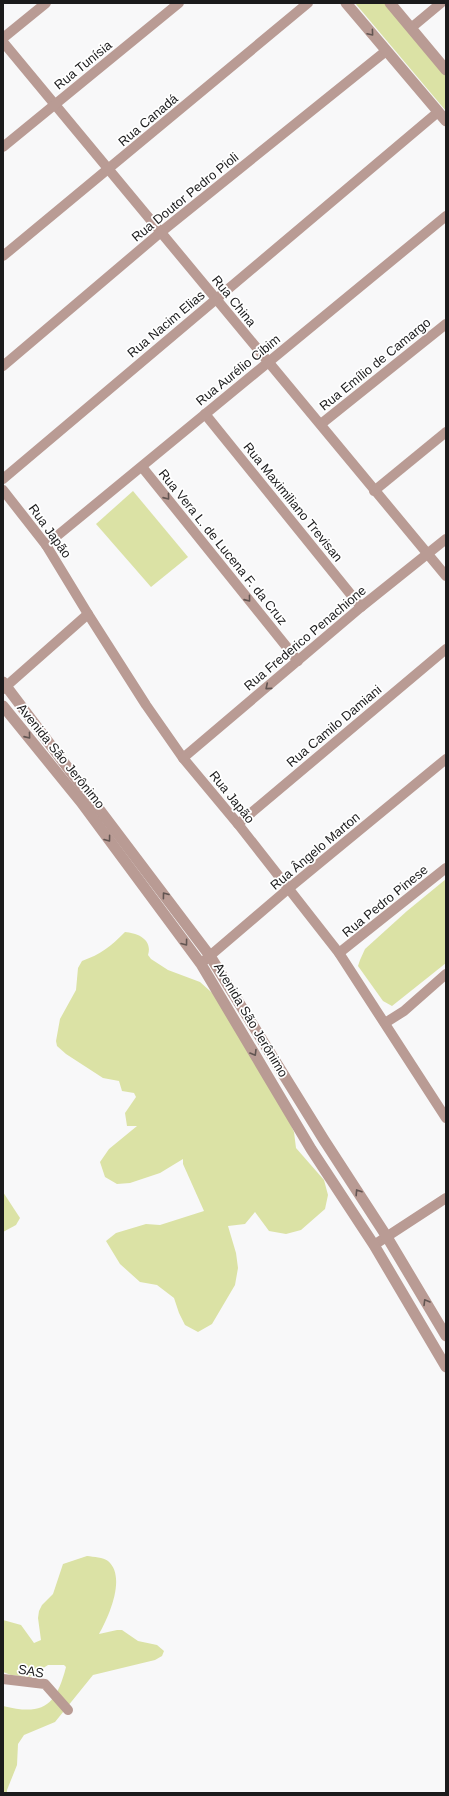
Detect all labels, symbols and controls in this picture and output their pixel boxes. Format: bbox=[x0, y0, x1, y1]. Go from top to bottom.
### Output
one-way arrow bbox=[367, 28, 374, 36]
street label: Rua Tunísia bbox=[51, 37, 115, 93]
street label: Rua Canadá bbox=[115, 90, 181, 149]
street label: Rua Doutor Pedro Pioli bbox=[129, 149, 241, 245]
street label: Rua China bbox=[209, 272, 260, 330]
street label: Rua Nacim Elias bbox=[124, 287, 208, 361]
street label: Rua Emílio de Camargo bbox=[316, 315, 434, 413]
street label: Rua Aurélio Cibim bbox=[193, 331, 283, 409]
street label: Rua Maximiliano Trevisan bbox=[240, 439, 346, 565]
street label: Rua Vera L. de Lucena F. da Cruz bbox=[156, 466, 290, 628]
one-way arrow bbox=[162, 493, 169, 500]
street label: Rua Japão bbox=[25, 501, 75, 561]
street label: Rua Frederico Penachione bbox=[241, 583, 369, 693]
one-way arrow bbox=[243, 594, 250, 601]
one-way arrow bbox=[265, 682, 273, 689]
street label: Rua Camilo Damiani bbox=[284, 682, 385, 770]
street label: Avenida São Jerônimo bbox=[14, 701, 108, 811]
one-way arrow bbox=[23, 732, 30, 739]
street label: Rua Japão bbox=[206, 768, 258, 826]
street label: Rua Ângelo Marton bbox=[267, 809, 363, 893]
one-way arrow bbox=[103, 834, 110, 841]
street label: Rua Pedro Pinese bbox=[339, 862, 431, 940]
one-way arrow bbox=[163, 893, 170, 900]
one-way arrow bbox=[181, 939, 188, 946]
street label: Avenida São Jerônimo bbox=[211, 960, 291, 1080]
one-way arrow bbox=[250, 1049, 257, 1056]
one-way arrow bbox=[355, 1189, 363, 1196]
one-way arrow bbox=[424, 1299, 431, 1307]
street label: SAS bbox=[17, 1661, 45, 1681]

